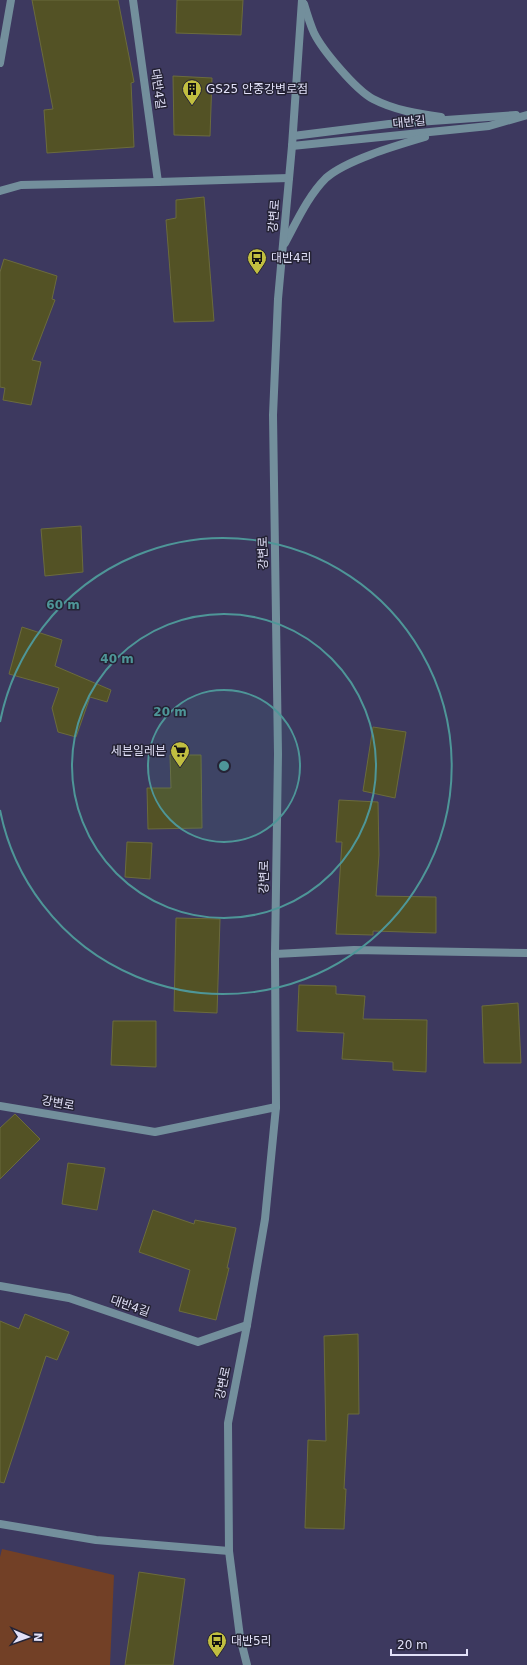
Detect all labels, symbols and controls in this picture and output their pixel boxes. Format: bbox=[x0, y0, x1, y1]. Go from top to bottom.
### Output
street label: 대반4길 bbox=[148, 68, 168, 110]
building icon: GS25 안중강변로점 bbox=[181, 78, 203, 106]
place label: GS25 안중강변로점 bbox=[206, 82, 308, 96]
street label: 대반길 bbox=[392, 113, 426, 131]
street label: 강변로 bbox=[266, 199, 282, 233]
bus stop icon: 대반4리 bbox=[246, 247, 268, 275]
place label: 대반4리 bbox=[271, 251, 312, 265]
street label: 강변로 bbox=[256, 536, 270, 570]
text: 60 m bbox=[46, 598, 80, 612]
text: 40 m bbox=[100, 652, 134, 666]
text: 20 m bbox=[153, 705, 187, 719]
supermarket icon: 세븐일레븐 bbox=[169, 740, 191, 768]
place label: 세븐일레븐 bbox=[111, 744, 166, 758]
centre of rings bbox=[217, 759, 231, 773]
street label: 강변로 bbox=[257, 860, 271, 894]
street label: 강변로 bbox=[40, 1093, 76, 1113]
street label: 대반4길 bbox=[108, 1293, 152, 1319]
street label: 강변로 bbox=[213, 1365, 233, 1401]
north arrow bbox=[8, 1617, 48, 1657]
bus stop icon: 대반5리 bbox=[206, 1630, 228, 1658]
scale bar bbox=[391, 1631, 467, 1657]
text: N bbox=[31, 1632, 44, 1642]
place label: 대반5리 bbox=[231, 1634, 272, 1648]
text: 20 m bbox=[397, 1638, 428, 1652]

